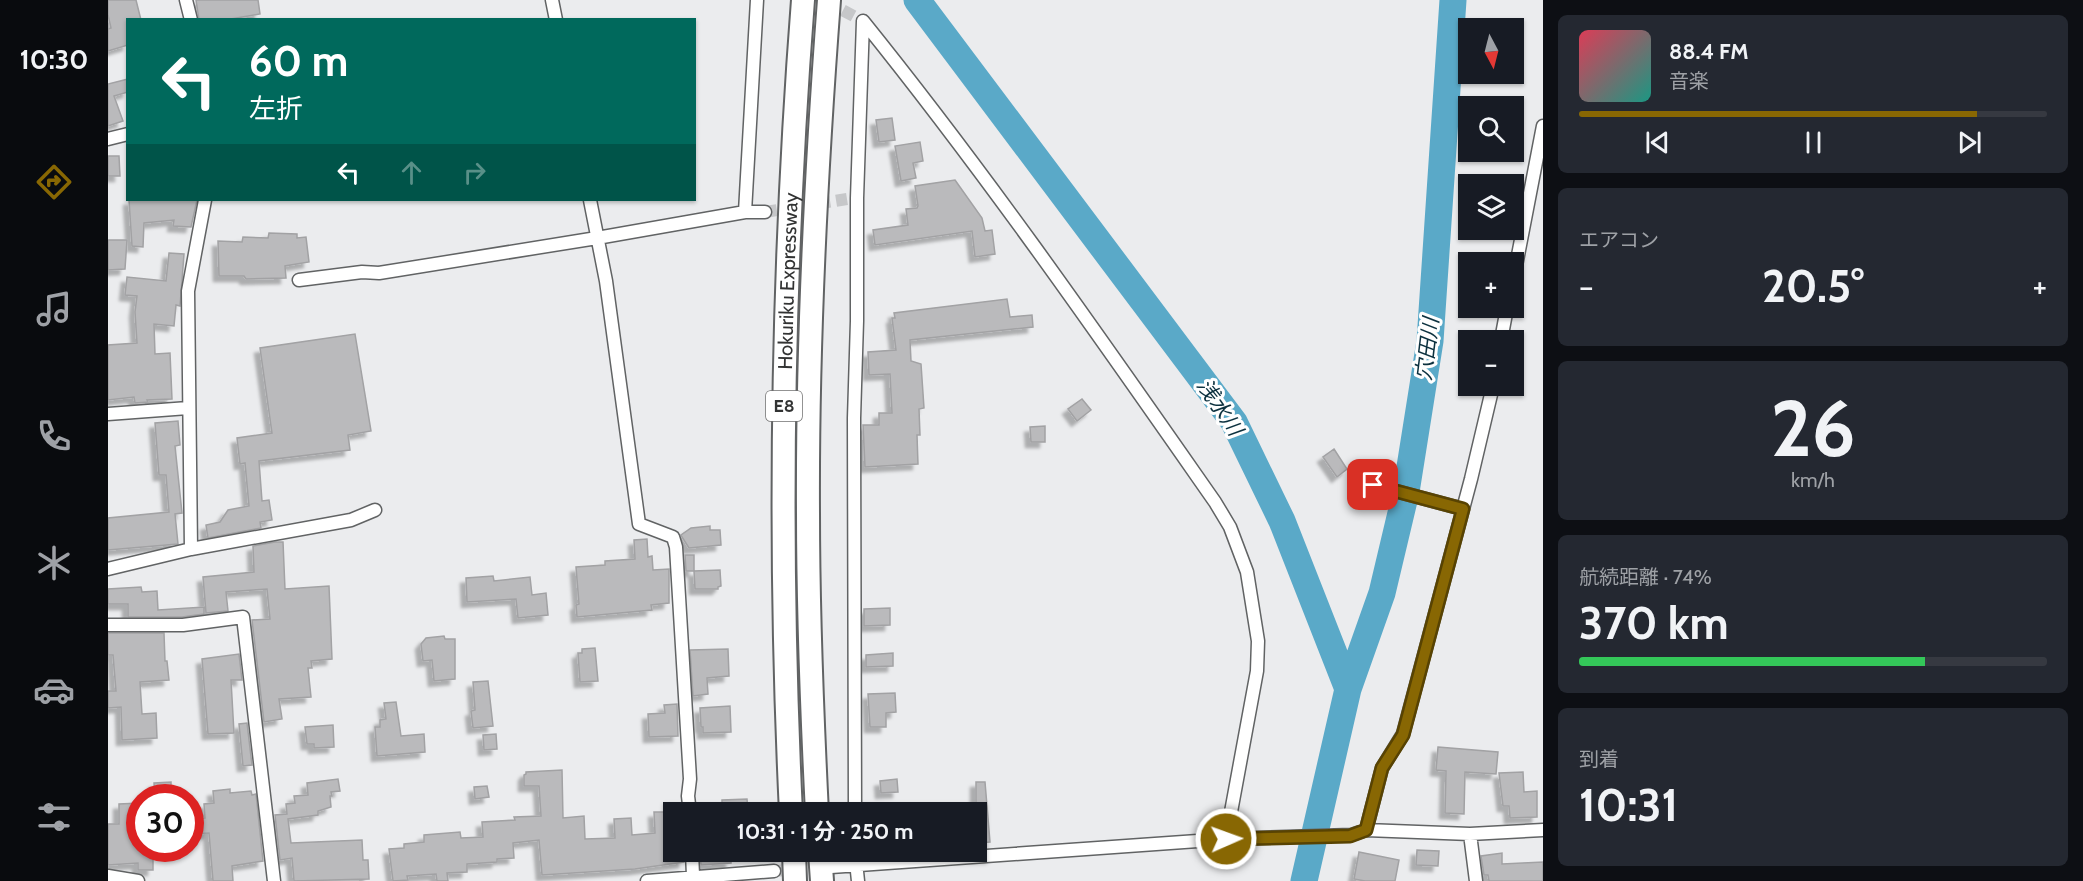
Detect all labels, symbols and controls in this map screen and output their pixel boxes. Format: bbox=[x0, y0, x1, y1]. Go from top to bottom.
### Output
north arrow bbox=[1458, 18, 1524, 84]
map controls bbox=[1458, 18, 1524, 396]
text: 60 m bbox=[249, 35, 348, 87]
text: 88.4 FM bbox=[1669, 38, 1749, 65]
icon: left bbox=[150, 42, 228, 120]
text: 10:30 bbox=[20, 43, 88, 76]
text: 音楽 bbox=[1669, 69, 1709, 93]
text: 左折 bbox=[249, 92, 303, 125]
button: search bbox=[1458, 96, 1524, 162]
icon: previous bbox=[1641, 126, 1674, 159]
icon: pause bbox=[1797, 126, 1830, 159]
icon: next bbox=[1953, 126, 1986, 159]
icon: left bbox=[332, 156, 365, 189]
icon: ahead bbox=[395, 156, 428, 189]
icon: right bbox=[458, 156, 491, 189]
icon: directions bbox=[33, 161, 75, 203]
button: layers bbox=[1458, 174, 1524, 240]
street label: Hokuriku Expressway bbox=[773, 192, 803, 370]
text: エアコン bbox=[1579, 228, 1659, 252]
button: + bbox=[1458, 252, 1524, 318]
text: 20.5° bbox=[1762, 259, 1864, 313]
text: − bbox=[1579, 266, 1594, 306]
text: + bbox=[2032, 266, 2047, 306]
icon: music bbox=[33, 288, 75, 330]
water label: 穴田川 bbox=[1411, 314, 1443, 382]
button: − bbox=[1458, 330, 1524, 396]
water label: 浅水川 bbox=[1192, 374, 1249, 442]
text: 26 bbox=[1770, 381, 1856, 476]
road number: E8 bbox=[766, 391, 802, 421]
icon: phone bbox=[33, 415, 75, 457]
pin bbox=[1347, 459, 1398, 510]
icon: arrive bbox=[1356, 468, 1389, 501]
text: km/h bbox=[1791, 468, 1835, 492]
icon: climate bbox=[33, 542, 75, 584]
text: 航続距離 · 74% bbox=[1579, 565, 1712, 589]
text: 370 km bbox=[1579, 596, 1729, 650]
icon: car bbox=[33, 669, 75, 711]
text: 到着 bbox=[1579, 747, 1619, 771]
text: 10:31 bbox=[1579, 778, 1678, 832]
speed limit sign: 30 bbox=[126, 784, 204, 862]
icon: filters bbox=[33, 796, 75, 838]
position arrow bbox=[1194, 807, 1258, 871]
text: 10:31 · 1 分 · 250 m bbox=[737, 818, 913, 845]

